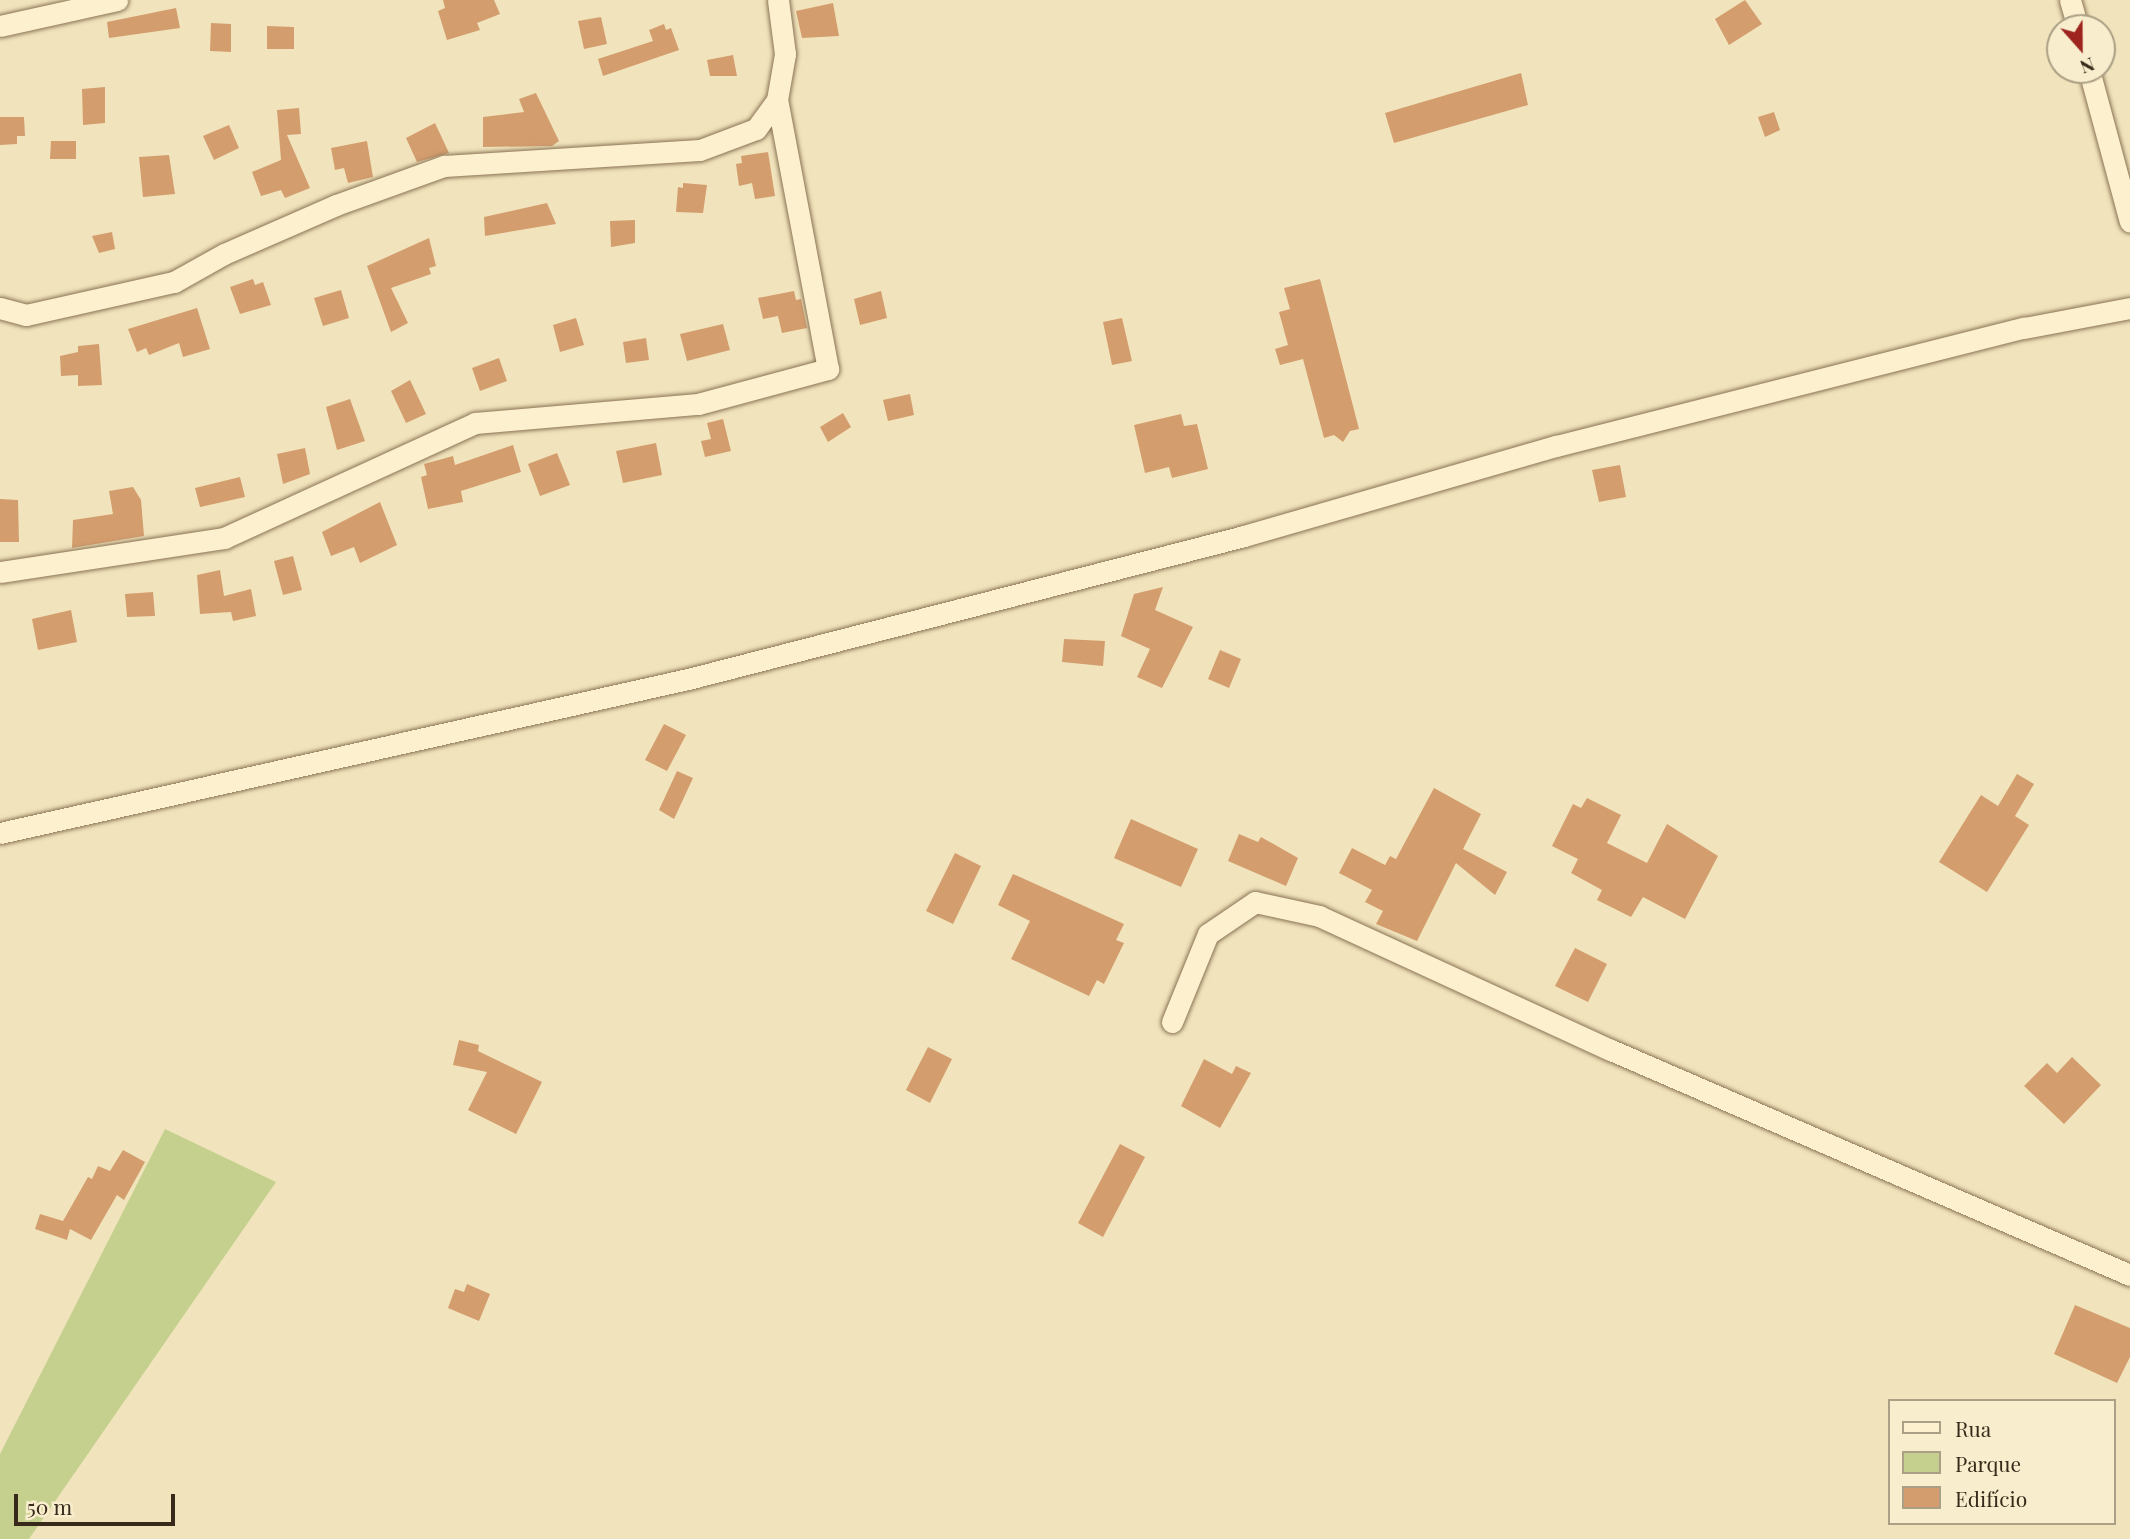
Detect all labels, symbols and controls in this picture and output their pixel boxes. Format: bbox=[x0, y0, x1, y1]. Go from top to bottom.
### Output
north arrow bbox=[2046, 14, 2116, 84]
text: N bbox=[2077, 52, 2099, 81]
legend bbox=[1888, 1399, 2116, 1525]
text: Rua bbox=[1955, 1414, 1991, 1442]
text: Parque bbox=[1955, 1449, 2021, 1477]
scale bar bbox=[18, 1480, 178, 1524]
text: Edifício bbox=[1955, 1484, 2027, 1512]
text: 50 m bbox=[27, 1492, 72, 1520]

